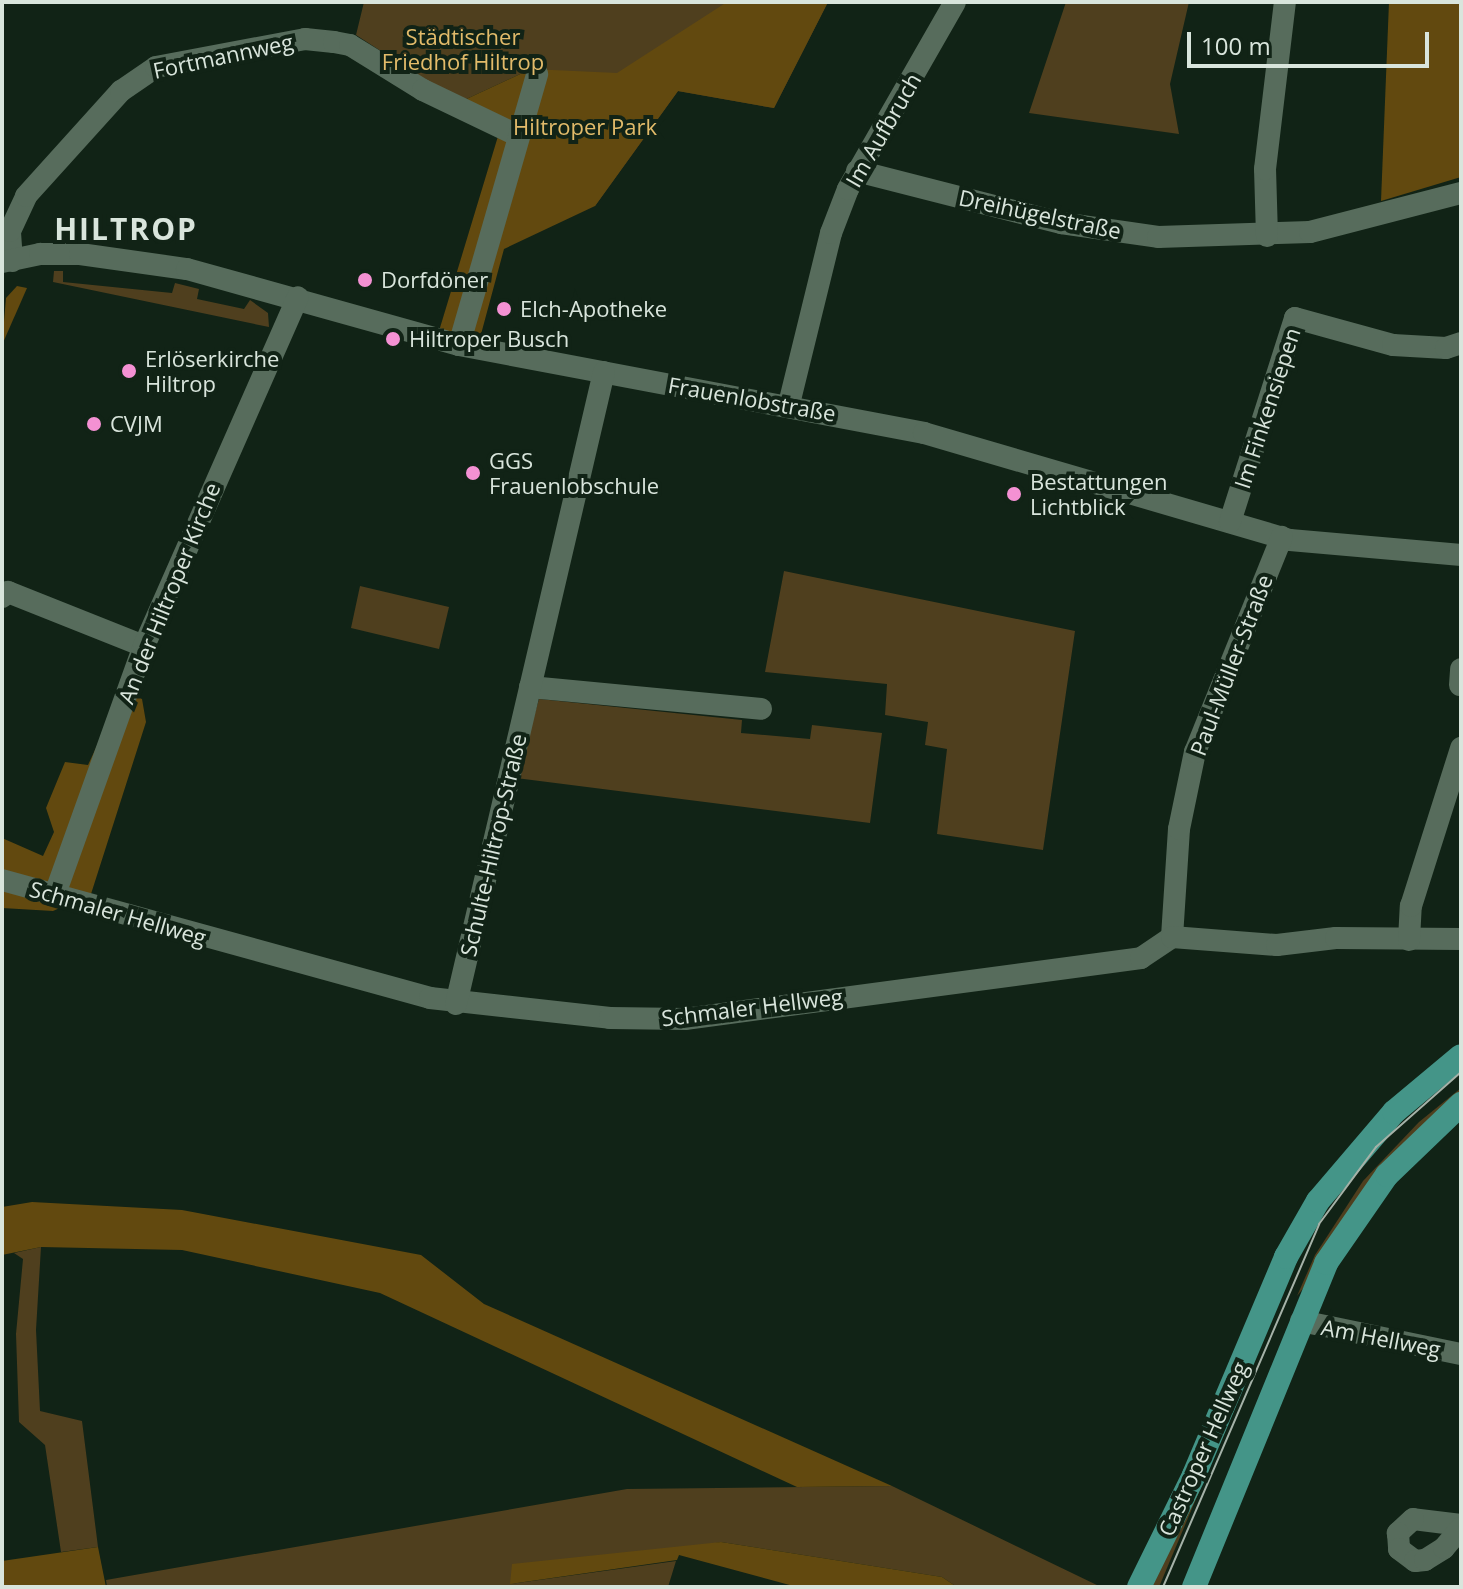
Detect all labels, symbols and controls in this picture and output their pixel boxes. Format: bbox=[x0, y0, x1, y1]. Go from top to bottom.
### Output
scale bar bbox=[1191, 16, 1433, 66]
park label: Städtischer Friedhof Hiltrop bbox=[382, 23, 544, 74]
street label: Fortmannweg bbox=[151, 28, 295, 84]
text: 100 m bbox=[1201, 29, 1271, 62]
street label: Im Aufbruch bbox=[840, 68, 926, 192]
park label: Hiltroper Park bbox=[513, 114, 657, 140]
street label: Dreihügelstraße bbox=[956, 184, 1124, 244]
district label: HILTROP bbox=[54, 211, 198, 247]
place label: Dorfdöner bbox=[381, 267, 488, 293]
marker: Dorfdöner bbox=[356, 271, 374, 289]
place label: Elch-Apotheke bbox=[520, 296, 667, 322]
marker: Elch-Apotheke bbox=[495, 300, 513, 318]
street label: Im Finkensiepen bbox=[1229, 324, 1305, 492]
place label: Hiltroper Busch bbox=[409, 326, 569, 352]
marker: Hiltroper Busch bbox=[384, 330, 402, 348]
place label: Erlöserkirche Hiltrop bbox=[145, 345, 279, 396]
marker: Erlöserkirche Hiltrop bbox=[120, 362, 138, 380]
street label: Frauenlobstraße bbox=[666, 371, 838, 427]
place label: CVJM bbox=[110, 411, 163, 437]
marker: CVJM bbox=[85, 415, 103, 433]
place label: GGS Frauenlobschule bbox=[489, 447, 659, 498]
marker: GGS Frauenlobschule bbox=[464, 464, 482, 482]
place label: Bestattungen Lichtblick bbox=[1030, 468, 1168, 520]
street label: An der Hiltroper Kirche bbox=[113, 479, 225, 707]
marker: Bestattungen Lichtblick bbox=[1005, 485, 1023, 503]
street label: Paul-Müller-Straße bbox=[1184, 571, 1278, 759]
street label: Schulte-Hiltrop-Straße bbox=[455, 731, 531, 959]
street label: Schmaler Hellweg bbox=[27, 875, 209, 951]
street label: Schmaler Hellweg bbox=[660, 983, 844, 1031]
street label: Am Hellweg bbox=[1319, 1313, 1443, 1363]
street label: Castroper Hellweg bbox=[1153, 1358, 1253, 1540]

